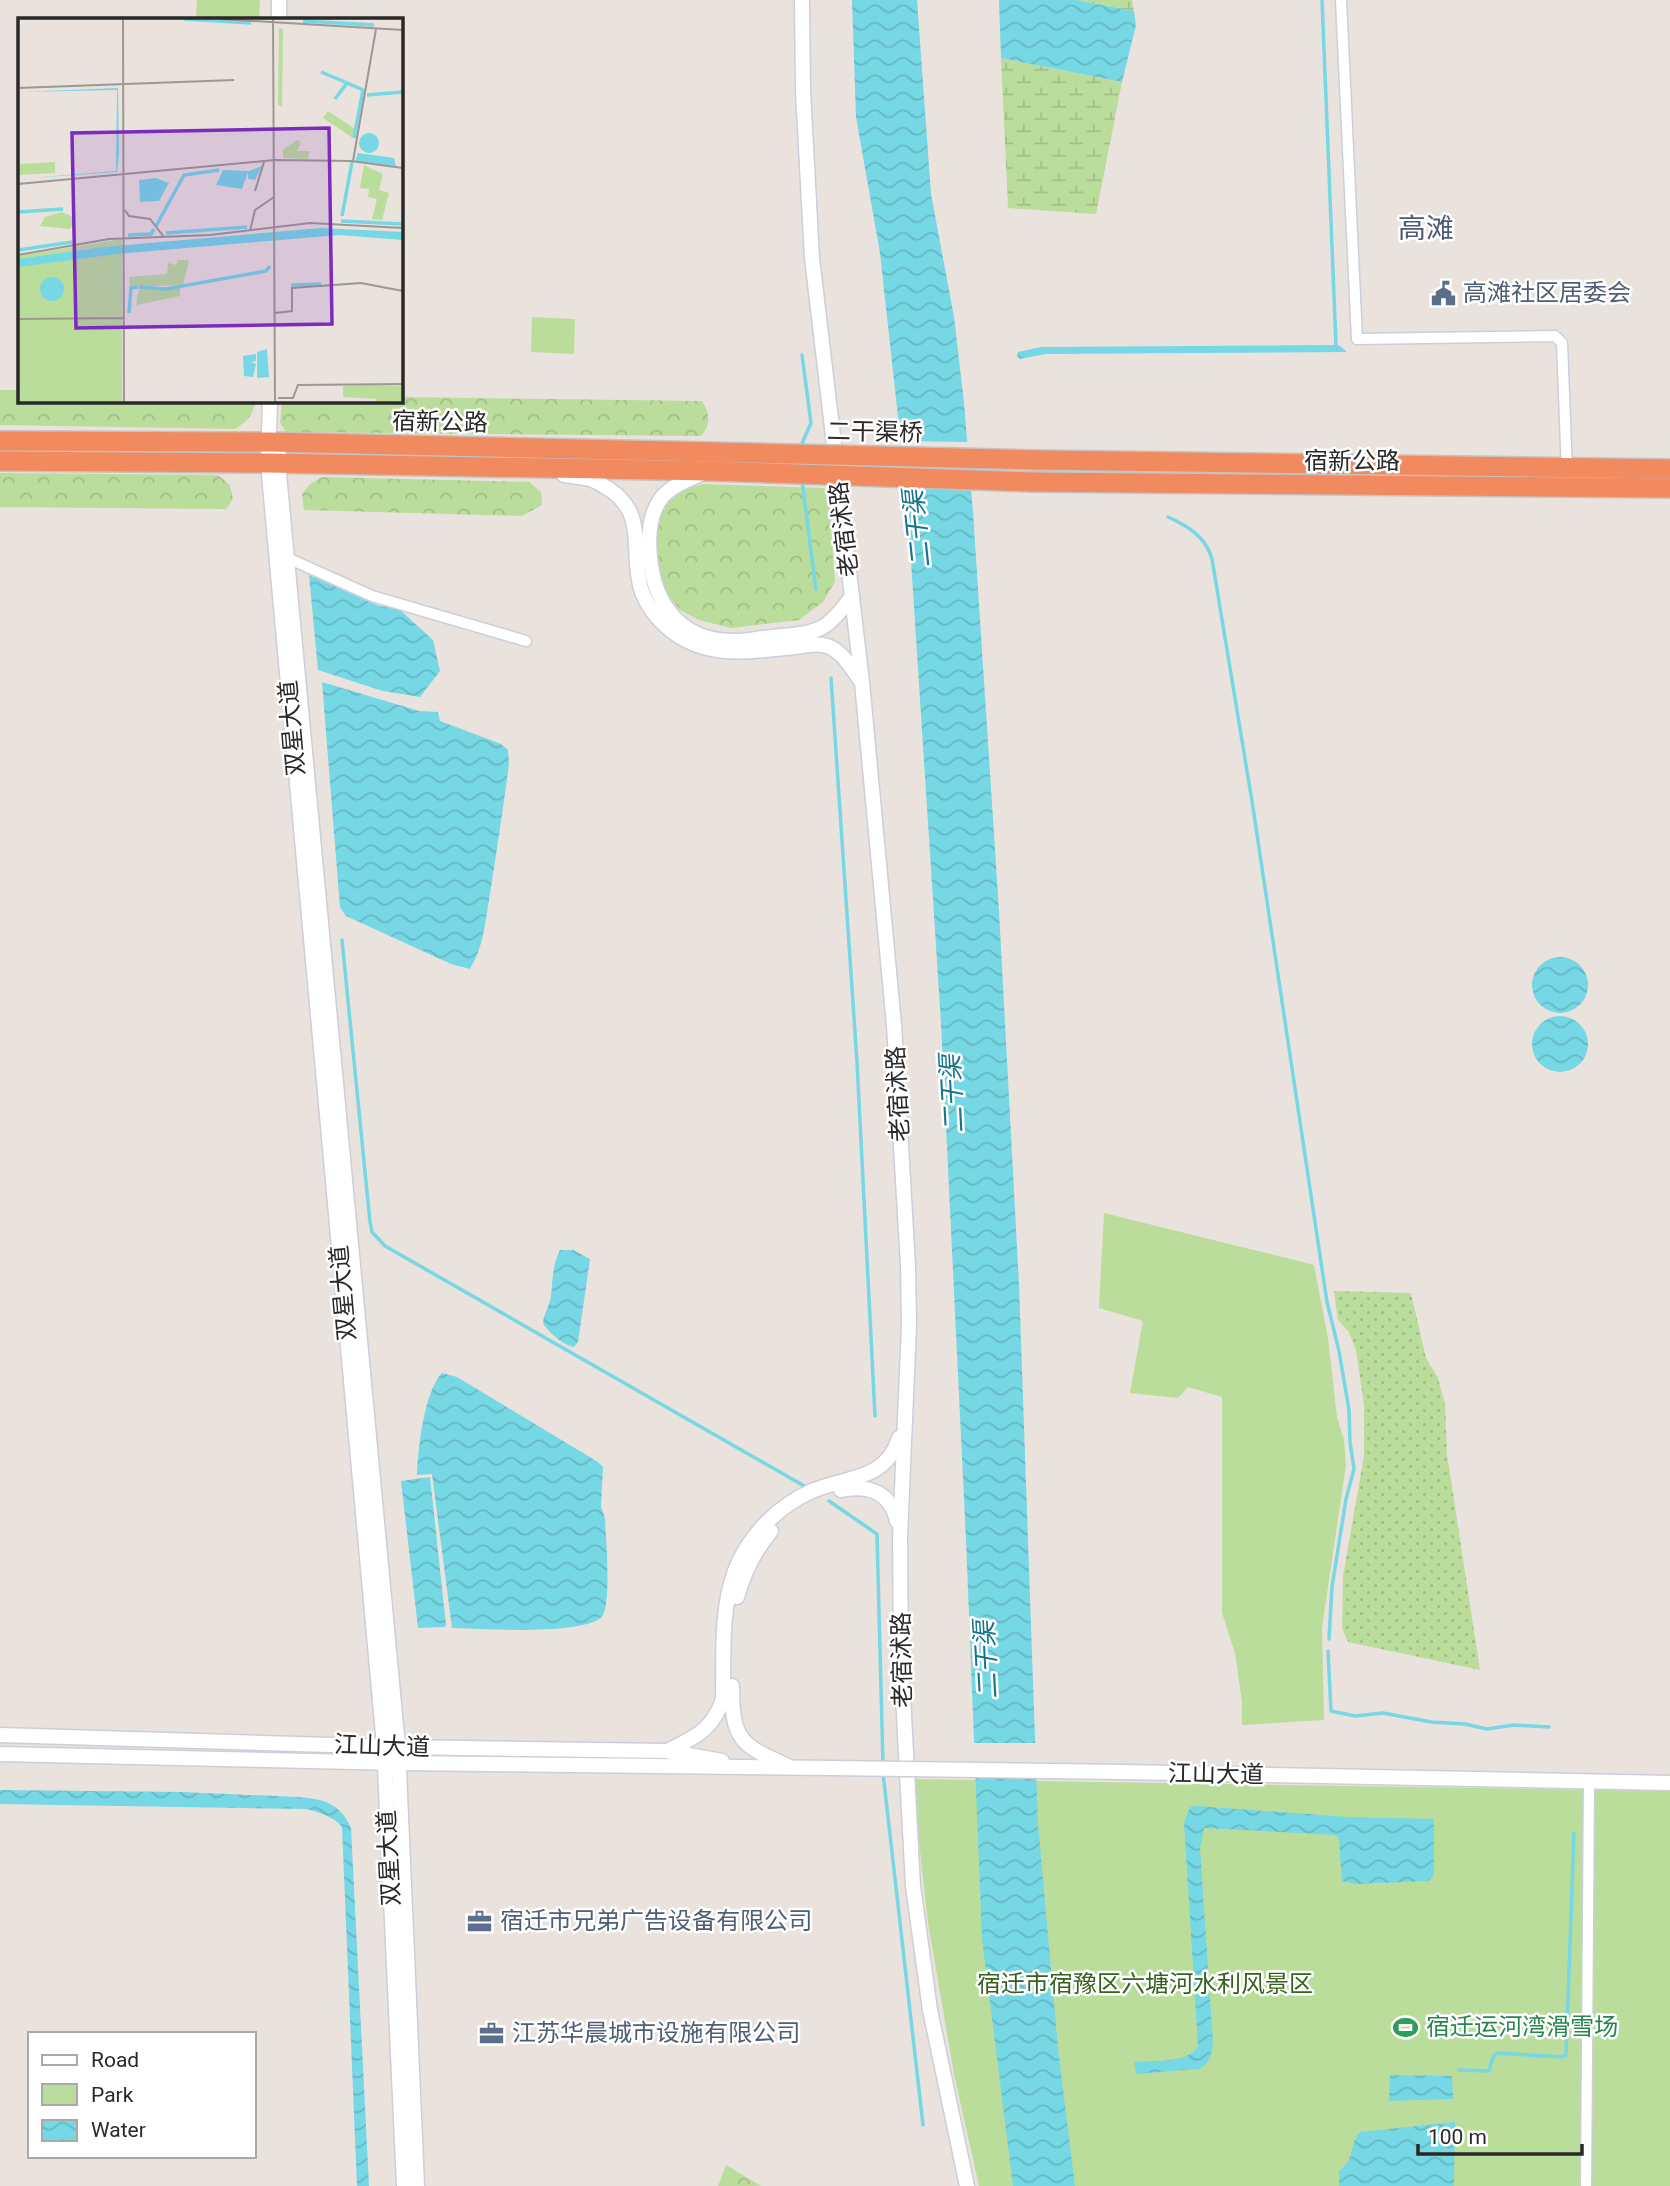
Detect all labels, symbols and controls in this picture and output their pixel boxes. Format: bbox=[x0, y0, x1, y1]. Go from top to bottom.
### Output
inset map bbox=[18, 18, 402, 402]
district label: 高滩 bbox=[1398, 212, 1454, 245]
public building icon: 高滩社区居委会 bbox=[1429, 279, 1457, 307]
place label: 高滩社区居委会 bbox=[1463, 279, 1631, 307]
street label: 宿新公路 bbox=[392, 407, 488, 437]
street label: 二干渠桥 bbox=[827, 417, 923, 447]
street label: 宿新公路 bbox=[1304, 447, 1400, 475]
street label: 老宿沭路 bbox=[824, 480, 864, 578]
water label: 二干渠 bbox=[898, 485, 936, 569]
street label: 双星大道 bbox=[274, 679, 310, 777]
street label: 老宿沭路 bbox=[882, 1045, 914, 1143]
water label: 二干渠 bbox=[935, 1050, 969, 1134]
street label: 双星大道 bbox=[325, 1244, 361, 1342]
street label: 老宿沭路 bbox=[887, 1612, 917, 1708]
water label: 二干渠 bbox=[969, 1616, 1003, 1700]
street label: 江山大道 bbox=[334, 1730, 430, 1762]
street label: 江山大道 bbox=[1168, 1759, 1264, 1789]
street label: 双星大道 bbox=[373, 1809, 405, 1907]
office icon: 宿迁市兄弟广告设备有限公司 bbox=[466, 1907, 494, 1935]
place label: 宿迁市兄弟广告设备有限公司 bbox=[500, 1907, 812, 1935]
park label: 宿迁市宿豫区六塘河水利风景区 bbox=[977, 1970, 1313, 1998]
sports icon: 宿迁运河湾滑雪场 bbox=[1392, 2013, 1420, 2041]
place label: 宿迁运河湾滑雪场 bbox=[1426, 2013, 1618, 2041]
office icon: 江苏华晨城市设施有限公司 bbox=[478, 2019, 506, 2047]
place label: 江苏华晨城市设施有限公司 bbox=[512, 2019, 800, 2047]
legend bbox=[28, 2032, 256, 2158]
text: Road bbox=[91, 2048, 139, 2072]
text: Park bbox=[91, 2083, 134, 2107]
scale bar bbox=[1418, 2112, 1582, 2156]
text: Water bbox=[91, 2118, 146, 2142]
text: 100 m bbox=[1428, 2125, 1487, 2149]

